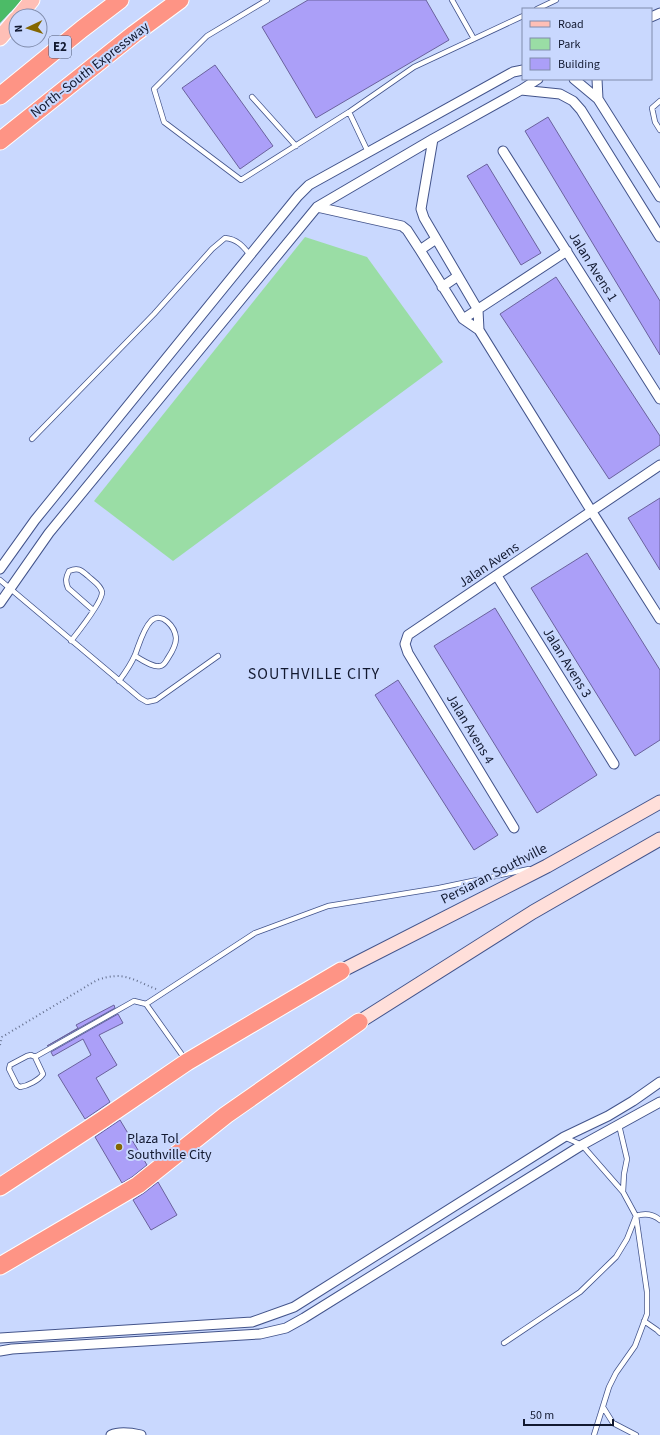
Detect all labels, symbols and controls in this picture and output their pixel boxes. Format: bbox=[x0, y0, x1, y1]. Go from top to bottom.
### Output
north arrow bbox=[8, 8, 48, 48]
legend bbox=[522, 8, 652, 80]
text: Road bbox=[558, 16, 584, 33]
street label: North–South Expressway bbox=[26, 17, 154, 123]
text: N bbox=[11, 24, 26, 33]
road number: E2 bbox=[49, 36, 71, 58]
text: Park bbox=[558, 36, 580, 53]
text: Building bbox=[558, 56, 600, 73]
street label: Jalan Avens 1 bbox=[564, 228, 622, 306]
street label: Jalan Avens bbox=[455, 537, 523, 593]
street label: Jalan Avens 3 bbox=[538, 624, 596, 702]
district label: SOUTHVILLE CITY bbox=[248, 663, 380, 685]
street label: Jalan Avens 4 bbox=[441, 690, 499, 768]
street label: Persiaran Southville bbox=[437, 839, 551, 909]
place label: Plaza Tol Southville City bbox=[127, 1129, 212, 1165]
marker: Plaza Tol Southville City bbox=[114, 1142, 124, 1152]
scale bar bbox=[524, 1401, 613, 1427]
text: 50 m bbox=[530, 1407, 554, 1424]

